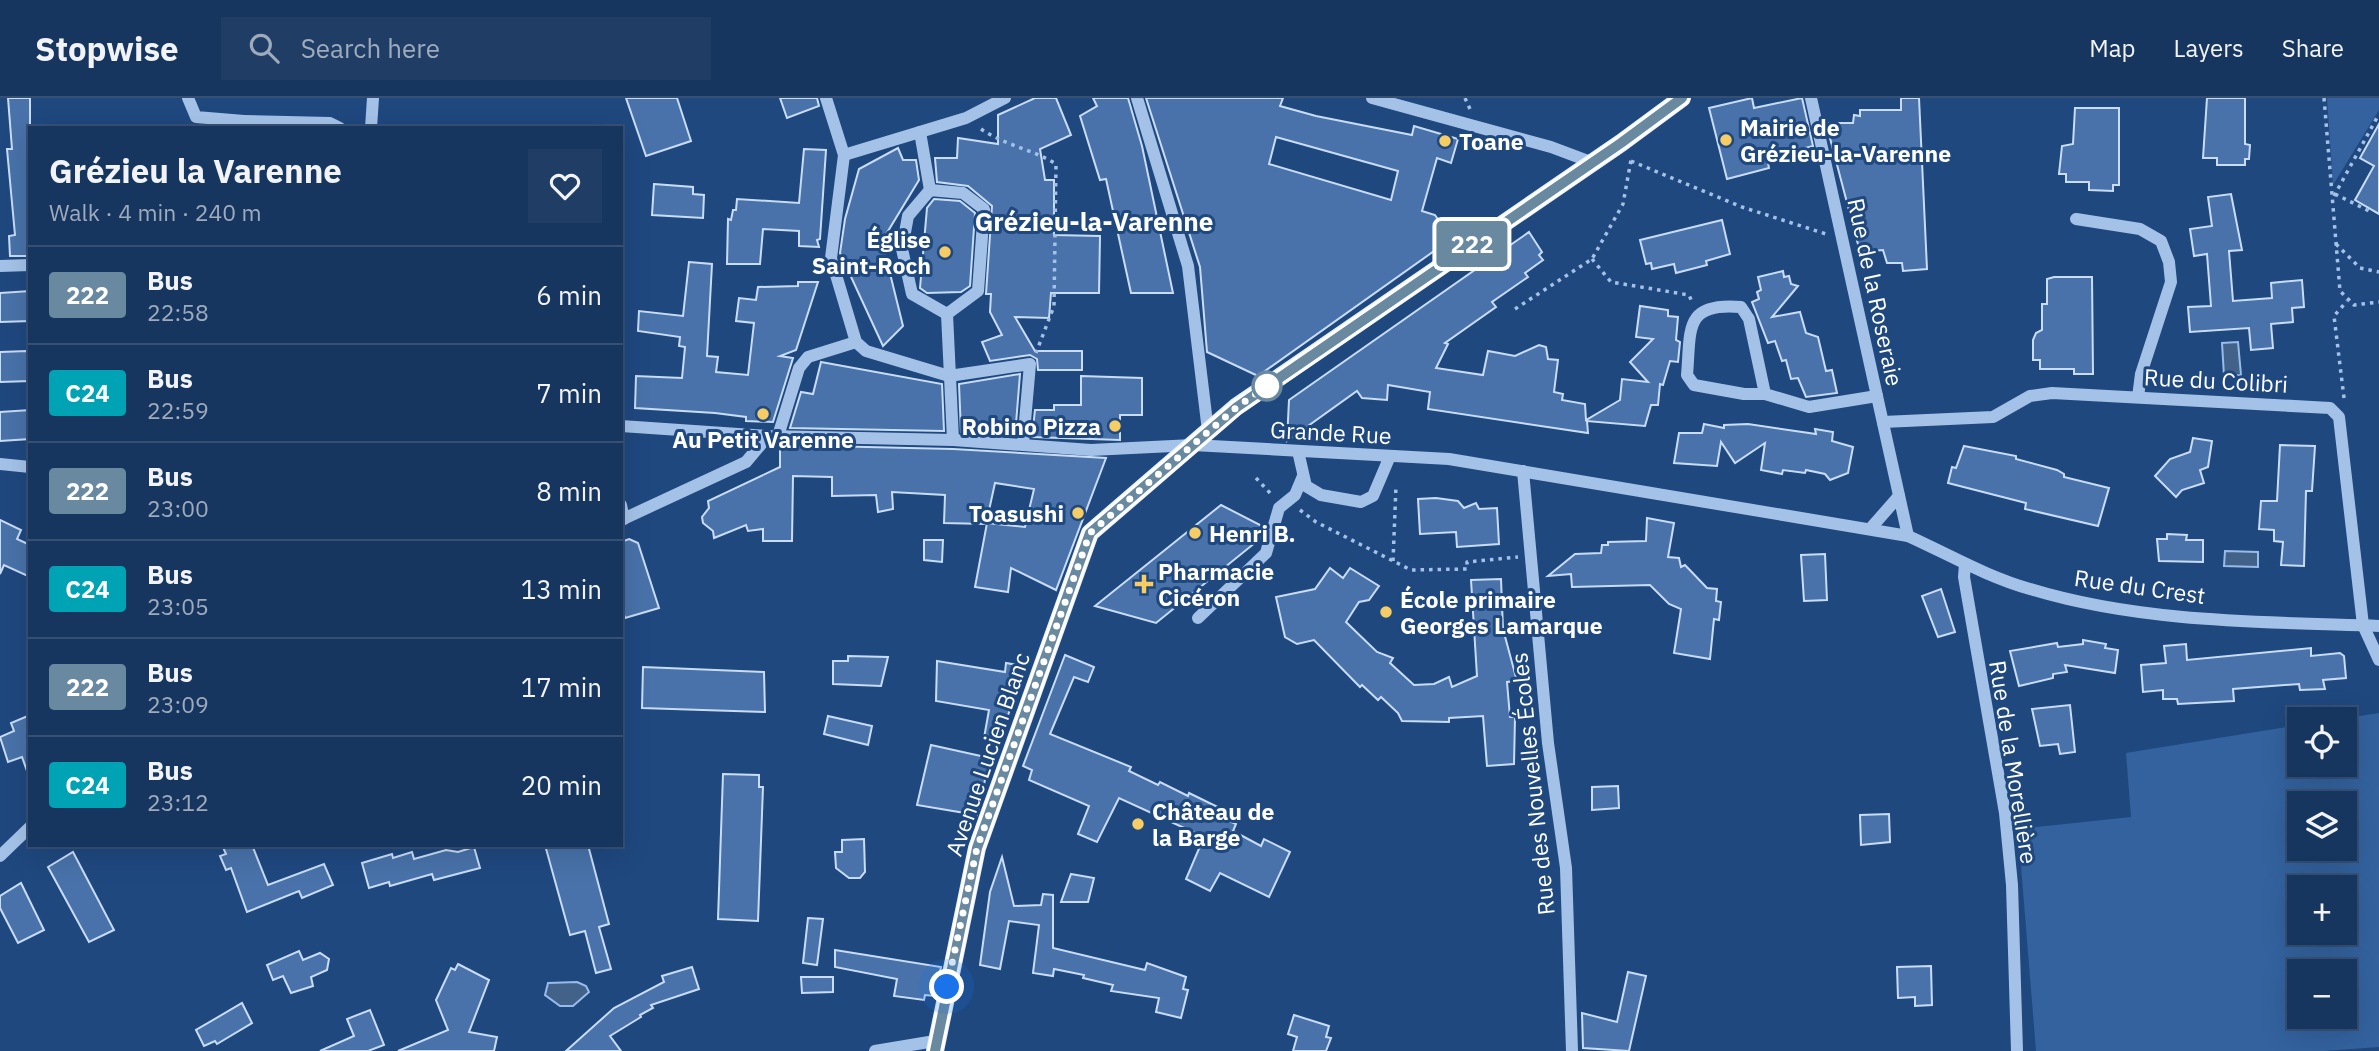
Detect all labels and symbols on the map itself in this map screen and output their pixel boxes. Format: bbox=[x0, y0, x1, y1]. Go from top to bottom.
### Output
place label: Mairie de Grézieu-la-Varenne bbox=[1740, 112, 1951, 168]
place label: Toane bbox=[1459, 126, 1524, 156]
marker: Mairie de Grézieu-la-Varenne bbox=[1718, 132, 1734, 148]
marker: Toane bbox=[1437, 133, 1453, 149]
street label: Rue de la Roseraie bbox=[1841, 195, 1911, 389]
district label: Grézieu-la-Varenne bbox=[975, 204, 1213, 238]
line badge: 222 bbox=[1432, 221, 1512, 267]
place label: Église Saint-Roch bbox=[812, 224, 931, 280]
marker: Église Saint-Roch bbox=[937, 244, 953, 260]
street label: Rue du Colibri bbox=[2143, 361, 2289, 399]
unlabelled marker bbox=[1252, 371, 1282, 401]
marker: Au Petit Varenne bbox=[755, 406, 771, 422]
place label: Robino Pizza bbox=[962, 411, 1101, 441]
street label: Grande Rue bbox=[1270, 414, 1392, 450]
marker: Robino Pizza bbox=[1107, 418, 1123, 434]
place label: Au Petit Varenne bbox=[672, 424, 854, 454]
place label: Toasushi bbox=[969, 498, 1064, 528]
marker: Toasushi bbox=[1070, 505, 1086, 521]
place label: Henri B. bbox=[1209, 518, 1296, 548]
marker: Henri B. bbox=[1187, 525, 1203, 541]
place label: Pharmacie Cicéron bbox=[1158, 556, 1274, 612]
street label: Rue du Crest bbox=[2073, 562, 2207, 610]
marker: Pharmacie Cicéron bbox=[1136, 576, 1152, 592]
place label: École primaire Georges Lamarque bbox=[1400, 584, 1603, 640]
marker: École primaire Georges Lamarque bbox=[1378, 604, 1394, 620]
street label: Avenue Lucien Blanc bbox=[938, 648, 1036, 860]
street label: Rue des Nouvelles Écoles bbox=[1503, 651, 1561, 917]
street label: Rue de la Morellière bbox=[1983, 658, 2045, 866]
place label: Château de la Barge bbox=[1152, 796, 1274, 852]
marker: Château de la Barge bbox=[1130, 816, 1146, 832]
your location bbox=[929, 969, 964, 1004]

